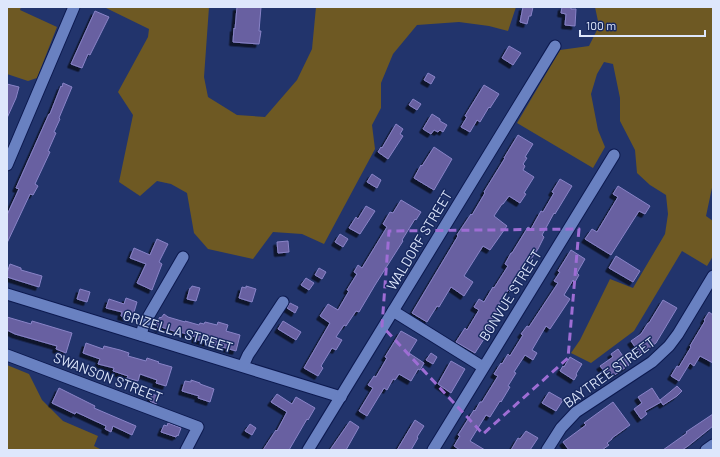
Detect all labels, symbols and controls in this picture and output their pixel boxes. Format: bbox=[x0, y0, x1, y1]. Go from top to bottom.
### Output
scale bar bbox=[580, 12, 705, 38]
text: 100 m bbox=[586, 18, 616, 32]
street label: WALDORF STREET bbox=[383, 187, 456, 293]
street label: BONVUE STREET bbox=[475, 246, 545, 344]
street label: GRIZELLA STREET bbox=[121, 306, 235, 356]
street label: BAYTREE STREET bbox=[560, 333, 658, 411]
street label: SWANSON STREET bbox=[51, 348, 165, 406]

